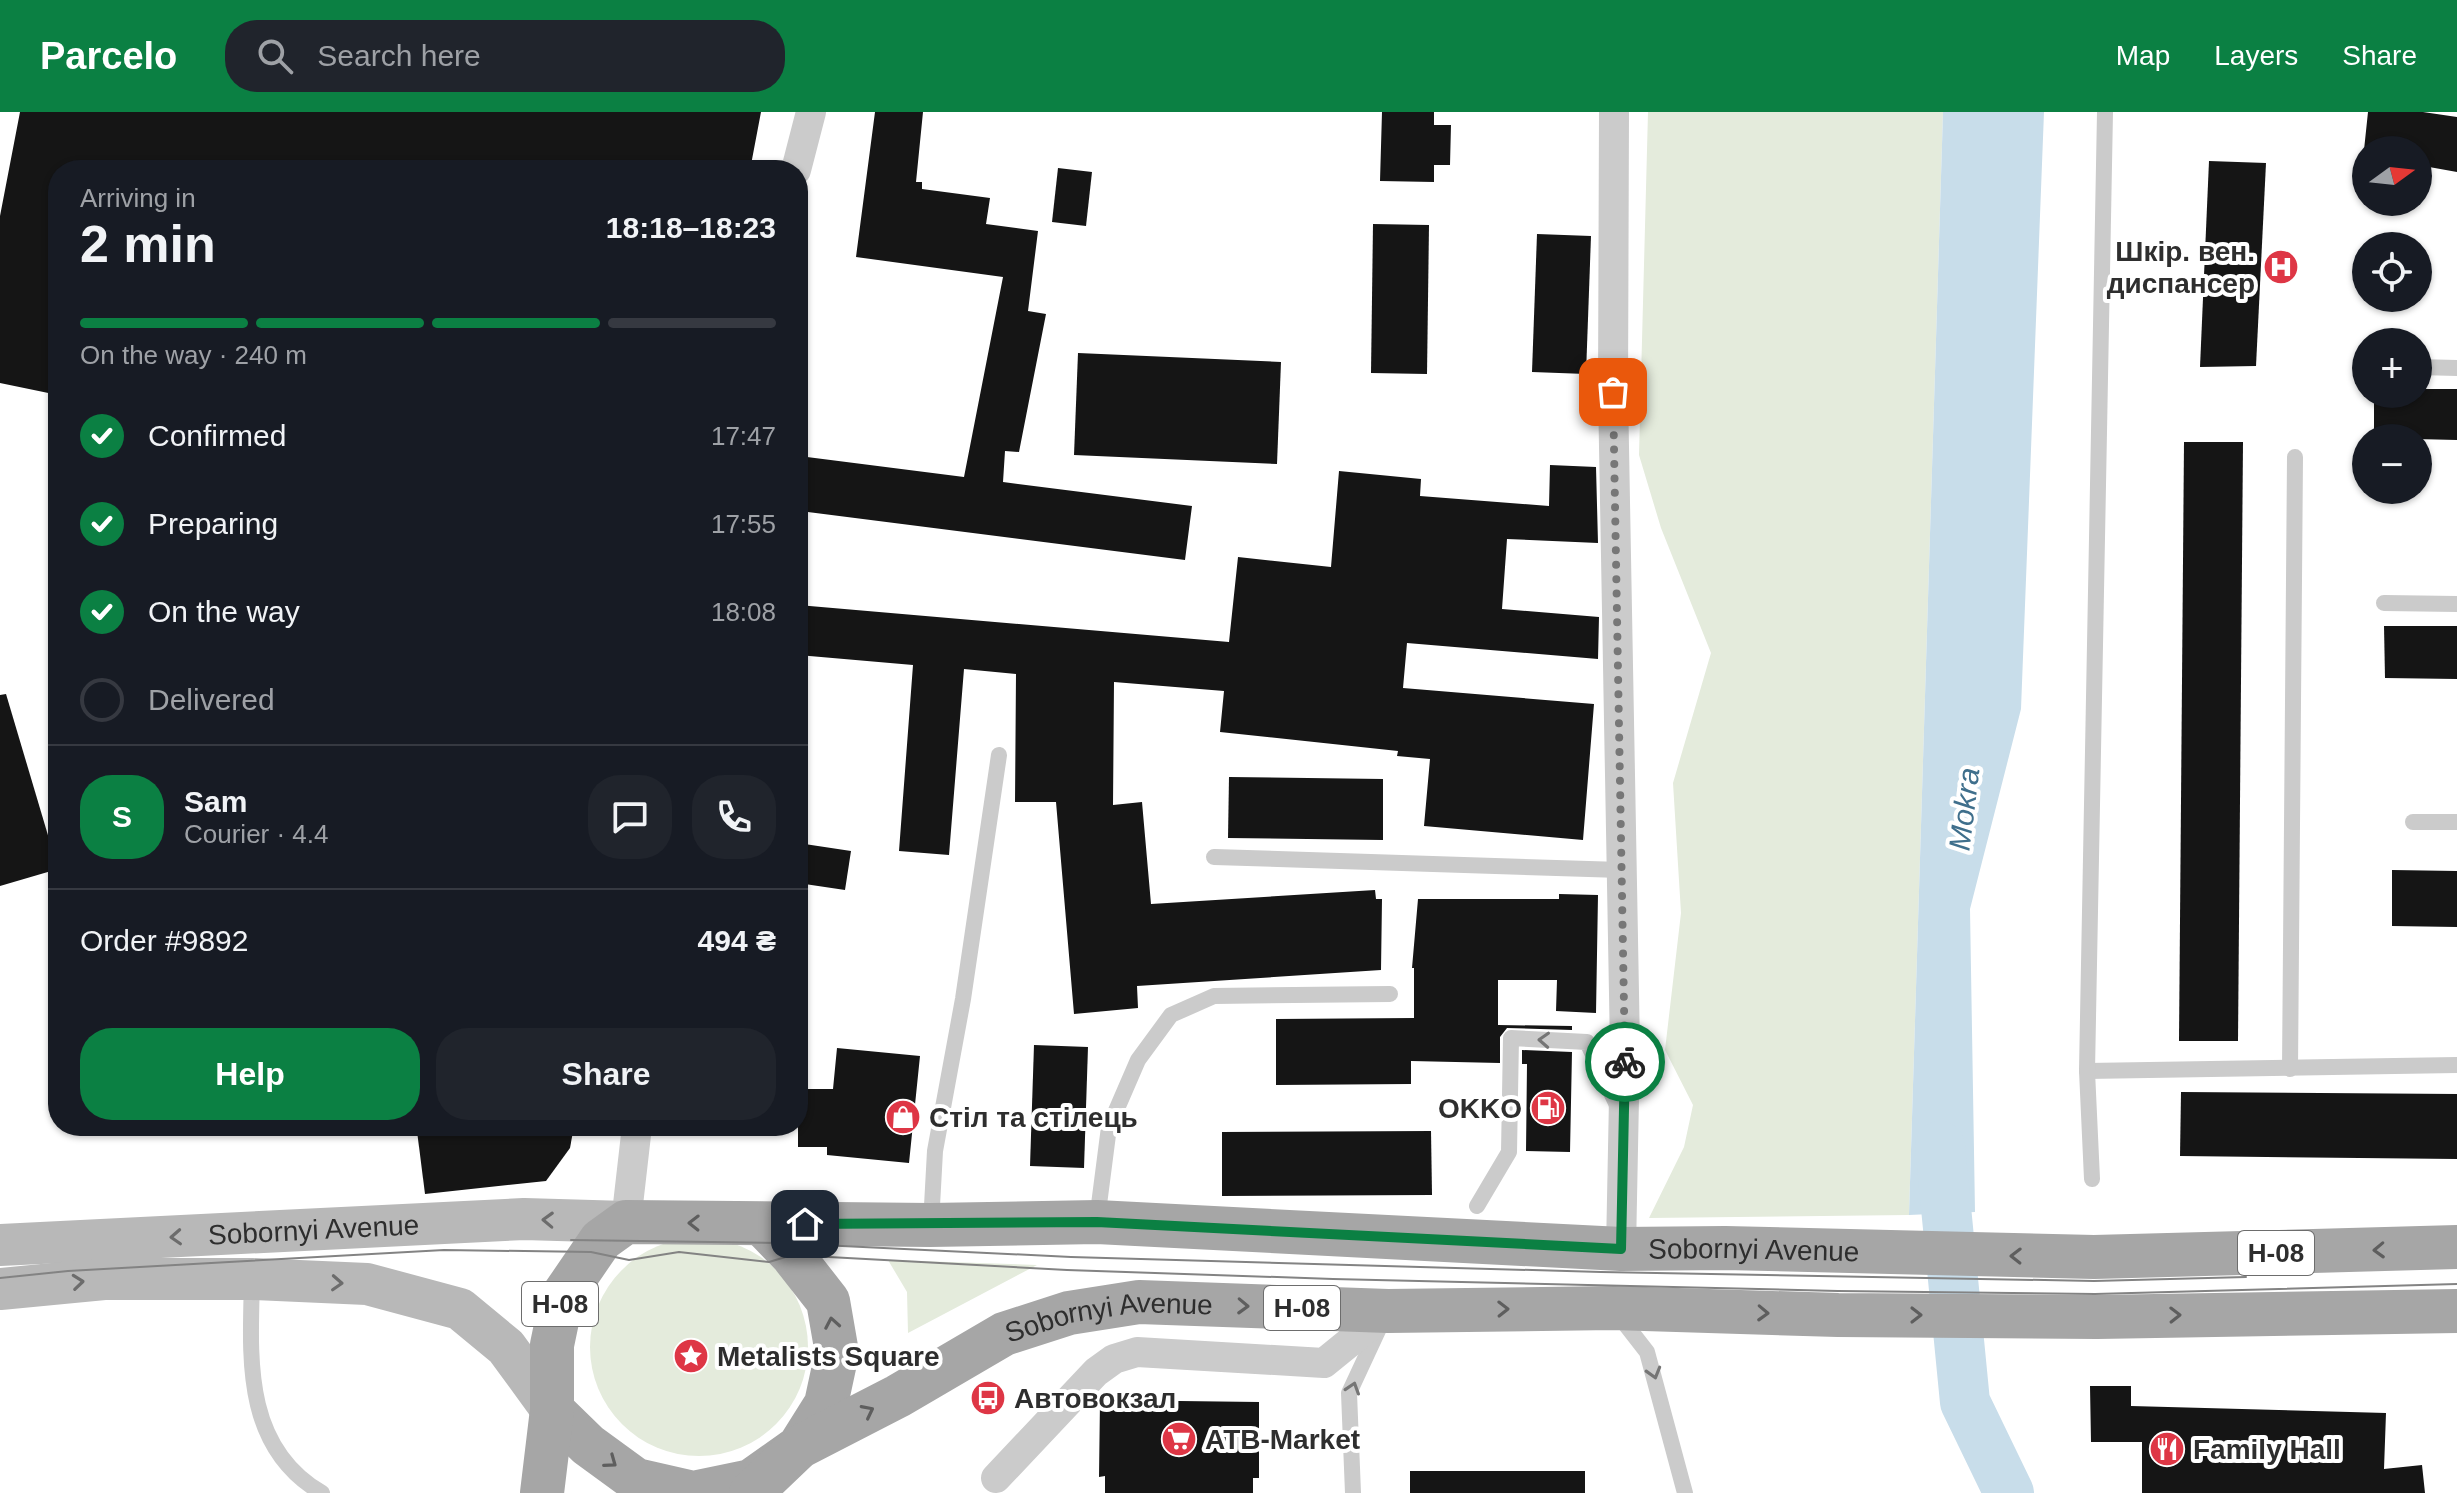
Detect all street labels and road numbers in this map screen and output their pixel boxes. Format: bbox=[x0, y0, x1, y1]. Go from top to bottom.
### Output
street label: Sobornyi Avenue bbox=[207, 1209, 420, 1250]
road number: Н-08 bbox=[2238, 1231, 2314, 1275]
street label: Sobornyi Avenue bbox=[1648, 1232, 1860, 1267]
road number: Н-08 bbox=[522, 1282, 598, 1326]
street label: Sobornyi Avenue bbox=[1001, 1286, 1213, 1348]
road number: Н-08 bbox=[1264, 1286, 1340, 1330]

